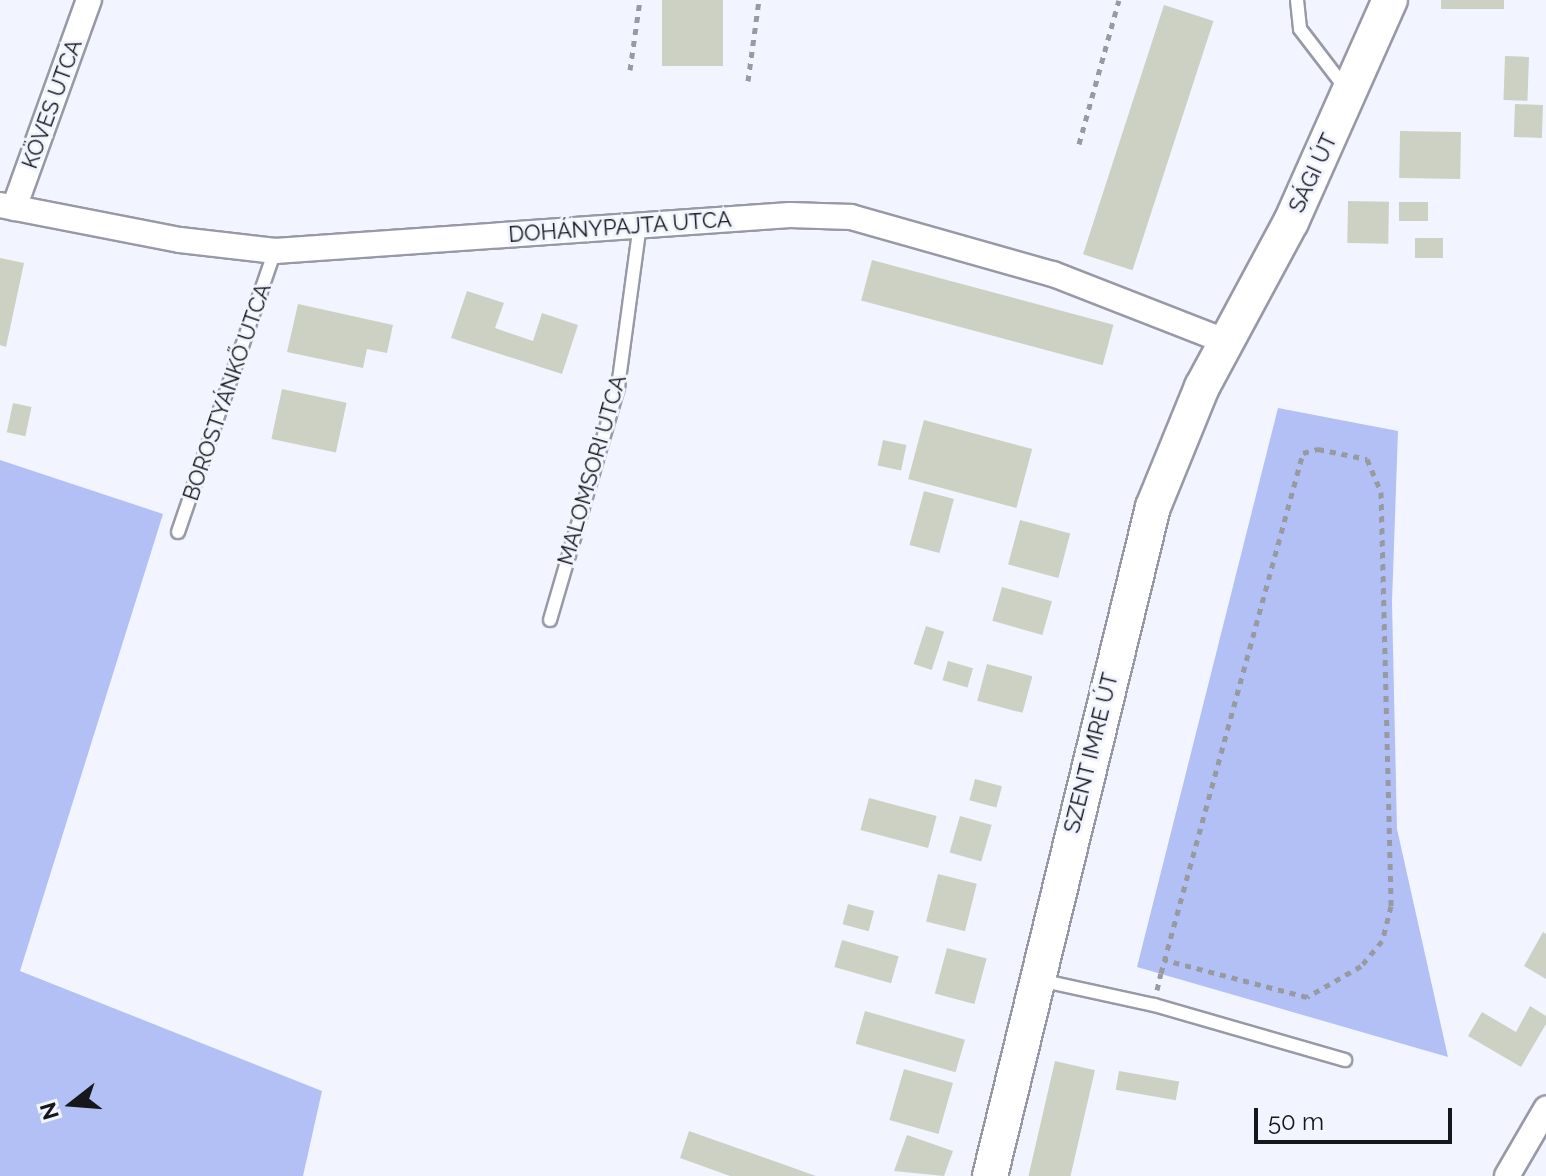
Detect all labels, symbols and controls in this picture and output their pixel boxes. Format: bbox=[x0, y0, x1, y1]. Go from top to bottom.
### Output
street label: KÖVES UTCA bbox=[16, 36, 88, 172]
street label: SÁGI ÚT bbox=[1283, 129, 1343, 217]
street label: DOHÁNYPAJTA UTCA bbox=[507, 206, 733, 248]
street label: BOROSTYÁNKŐ UTCA bbox=[177, 280, 277, 504]
street label: MALOMSORI UTCA bbox=[552, 372, 632, 568]
street label: SZENT IMRE ÚT bbox=[1058, 670, 1124, 836]
north arrow bbox=[32, 1064, 112, 1144]
scale bar bbox=[1258, 1092, 1456, 1142]
text: N bbox=[34, 1099, 64, 1123]
text: 50 m bbox=[1268, 1107, 1324, 1136]

